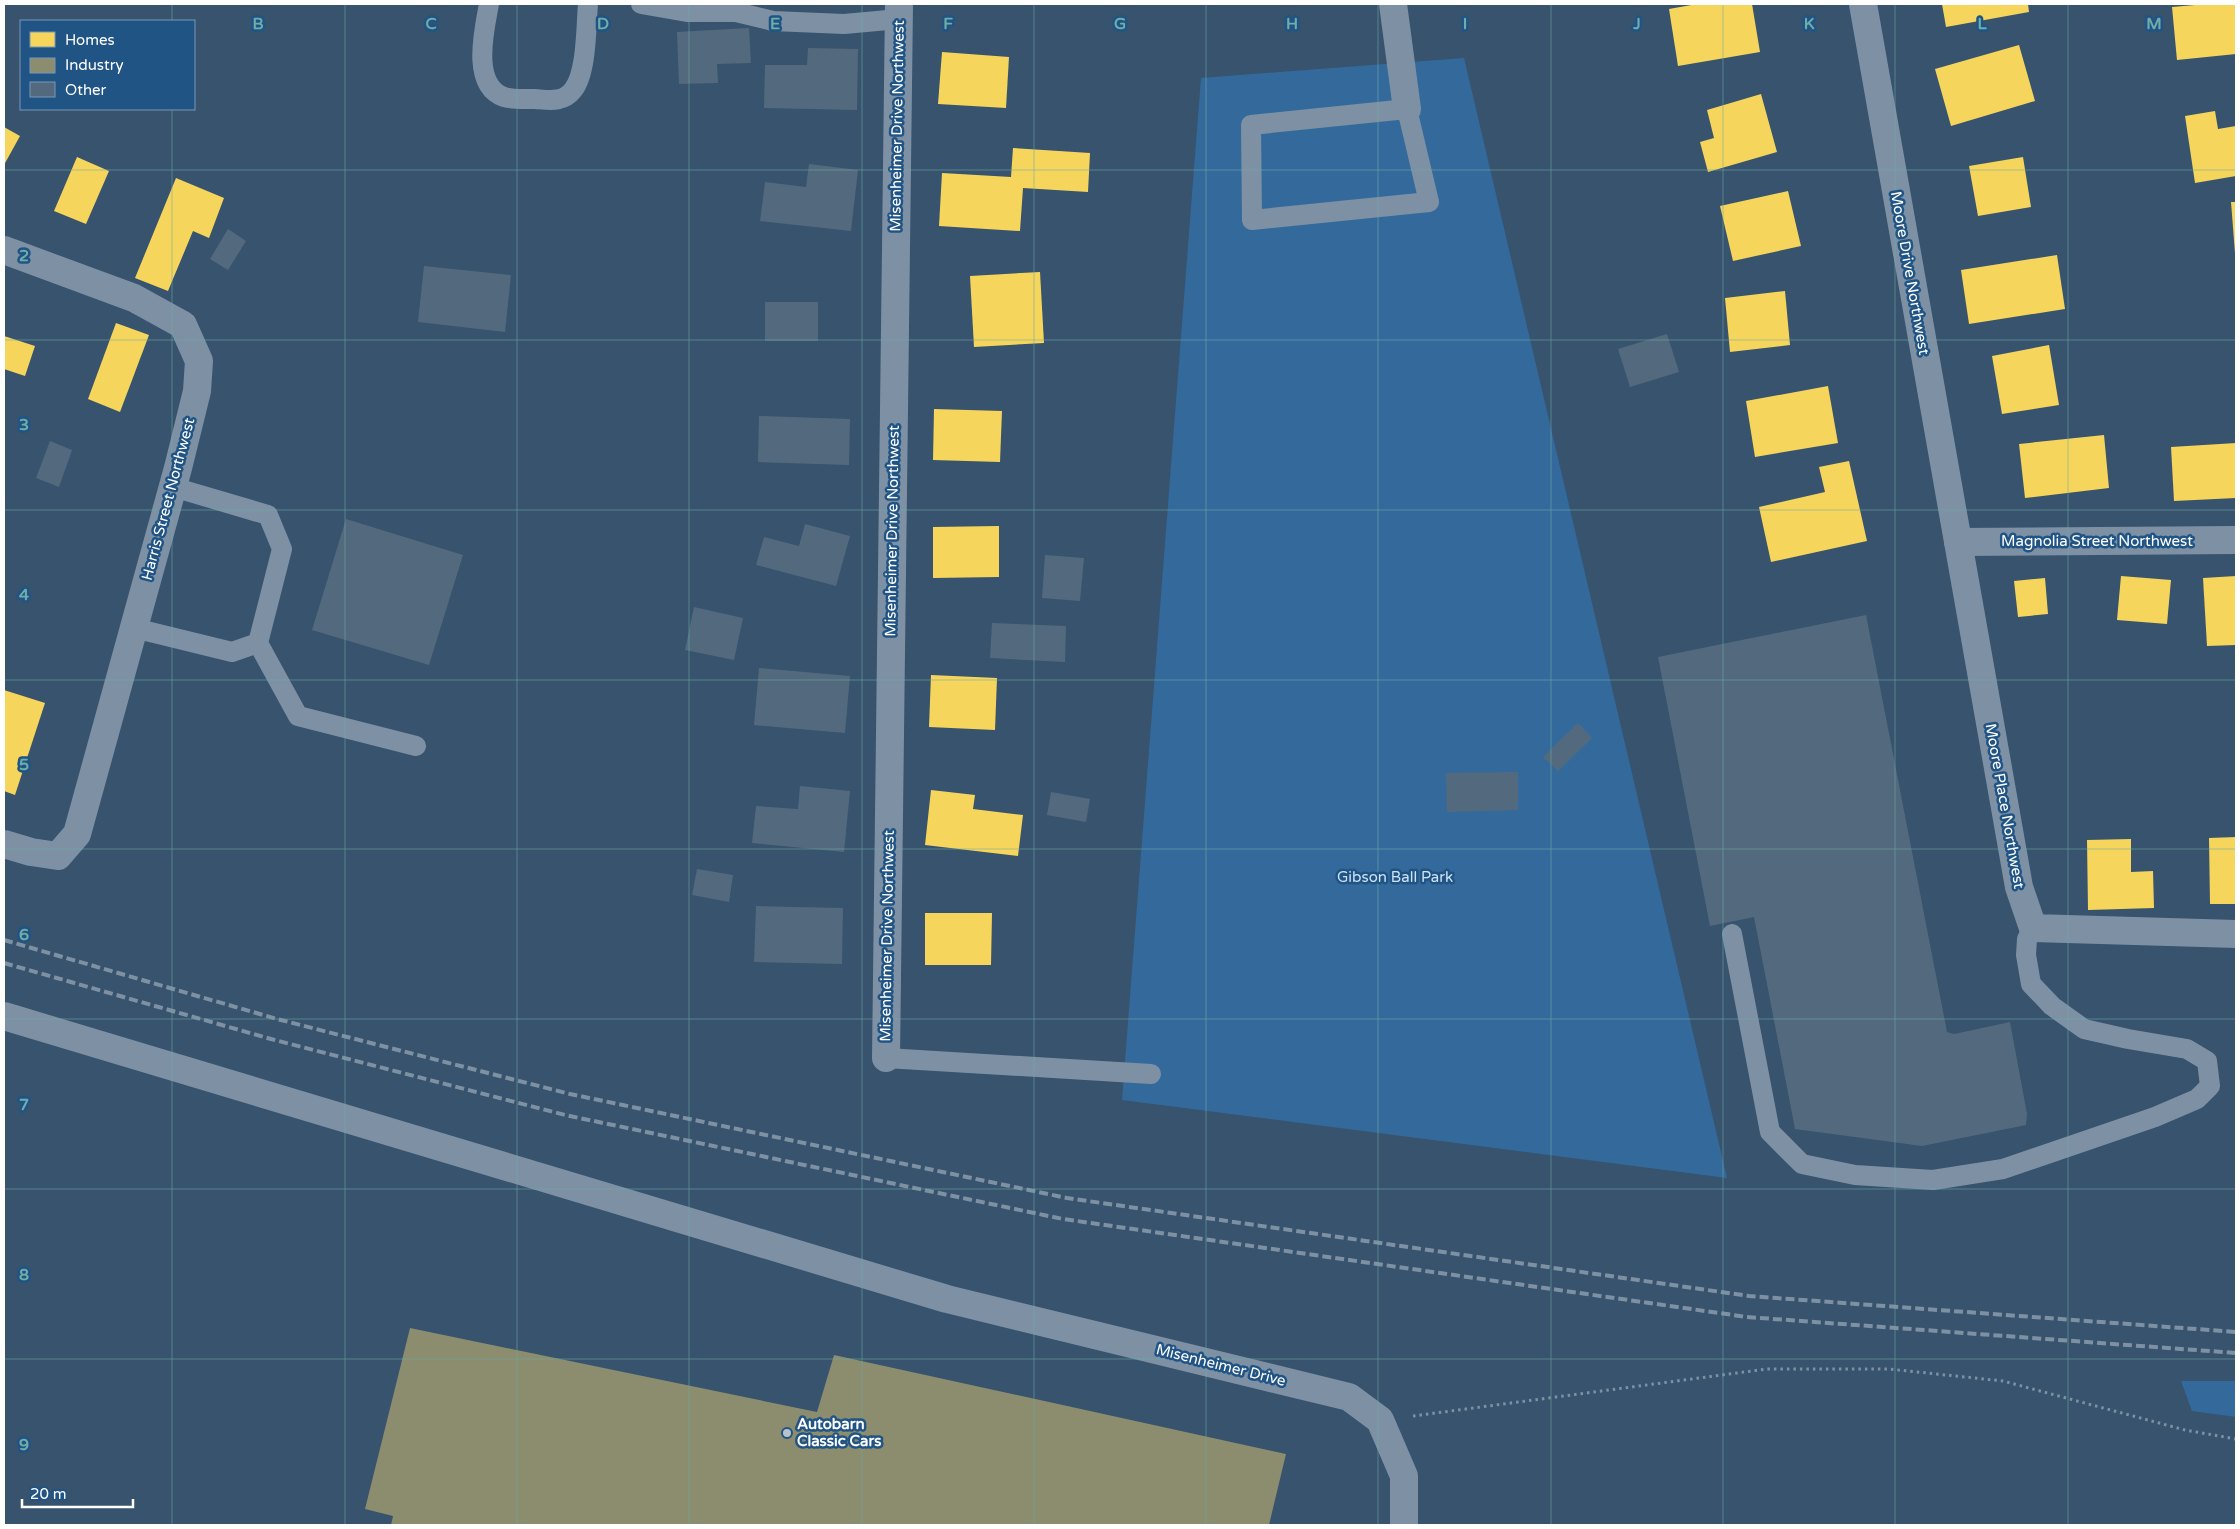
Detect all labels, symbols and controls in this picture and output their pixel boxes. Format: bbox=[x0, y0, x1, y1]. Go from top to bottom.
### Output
text: B bbox=[252, 14, 264, 34]
text: C bbox=[425, 14, 437, 34]
text: D bbox=[597, 14, 609, 34]
text: E bbox=[770, 14, 780, 34]
text: F bbox=[943, 14, 953, 34]
text: G bbox=[1114, 14, 1126, 34]
text: H bbox=[1286, 14, 1298, 34]
text: I bbox=[1463, 14, 1467, 34]
text: J bbox=[1632, 14, 1641, 34]
text: K bbox=[1804, 14, 1815, 34]
text: L bbox=[1977, 14, 1987, 34]
text: M bbox=[2146, 14, 2162, 34]
legend bbox=[20, 20, 195, 110]
street label: Misenheimer Drive Northwest bbox=[886, 20, 908, 232]
text: Homes bbox=[65, 31, 115, 49]
text: Industry bbox=[65, 56, 124, 74]
text: Other bbox=[65, 81, 107, 99]
street label: Moore Drive Northwest bbox=[1887, 190, 1933, 356]
text: 2 bbox=[19, 246, 29, 266]
text: 3 bbox=[19, 415, 29, 435]
street label: Harris Street Northwest bbox=[138, 416, 198, 582]
street label: Misenheimer Drive Northwest bbox=[881, 425, 903, 637]
street label: Magnolia Street Northwest bbox=[2001, 532, 2193, 550]
text: 4 bbox=[19, 585, 29, 605]
street label: Moore Place Northwest bbox=[1982, 722, 2028, 890]
text: 5 bbox=[19, 755, 29, 775]
street label: Misenheimer Drive Northwest bbox=[876, 830, 898, 1042]
park label: Gibson Ball Park bbox=[1337, 868, 1453, 886]
text: 6 bbox=[19, 925, 29, 945]
text: 7 bbox=[19, 1095, 29, 1115]
text: 8 bbox=[19, 1265, 29, 1285]
street label: Misenheimer Drive bbox=[1154, 1340, 1288, 1390]
place label: Autobarn Classic Cars bbox=[797, 1415, 881, 1450]
marker: Autobarn Classic Cars bbox=[781, 1427, 793, 1439]
text: 9 bbox=[19, 1435, 29, 1455]
scale bar bbox=[22, 1476, 134, 1508]
text: 20 m bbox=[30, 1485, 67, 1503]

